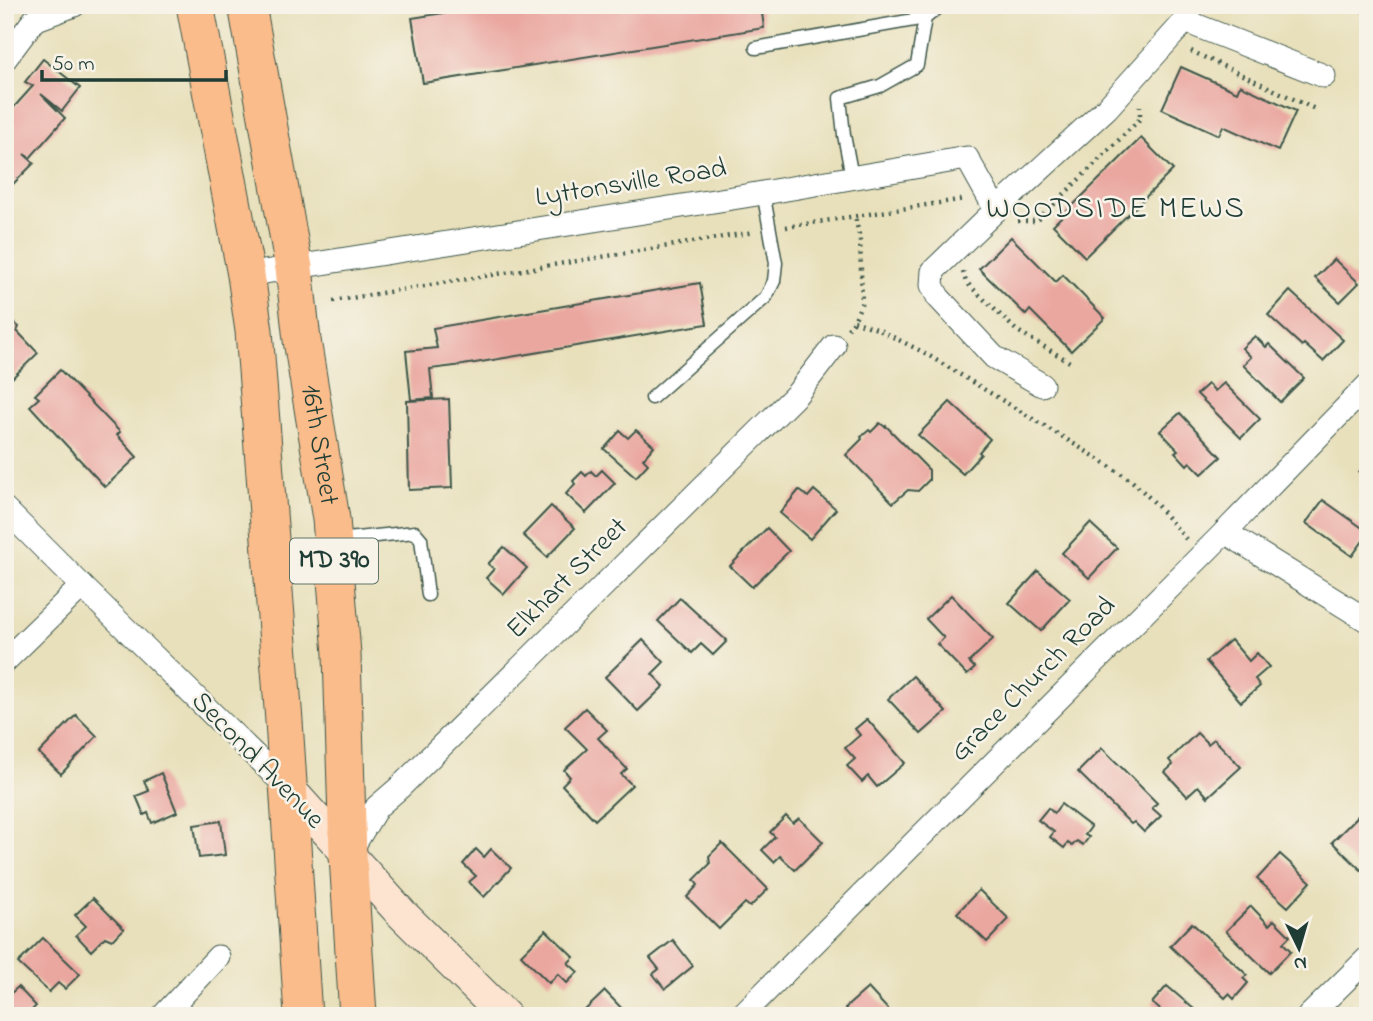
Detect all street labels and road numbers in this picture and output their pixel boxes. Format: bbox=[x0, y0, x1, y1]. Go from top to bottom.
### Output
street label: Lyttonsville Road bbox=[532, 149, 730, 219]
street label: 16th Street bbox=[289, 382, 349, 508]
street label: Elkhart Street bbox=[498, 509, 638, 649]
road number: MD 390 bbox=[290, 538, 378, 583]
street label: Grace Church Road bbox=[942, 587, 1127, 772]
street label: Second Avenue bbox=[181, 683, 334, 840]

